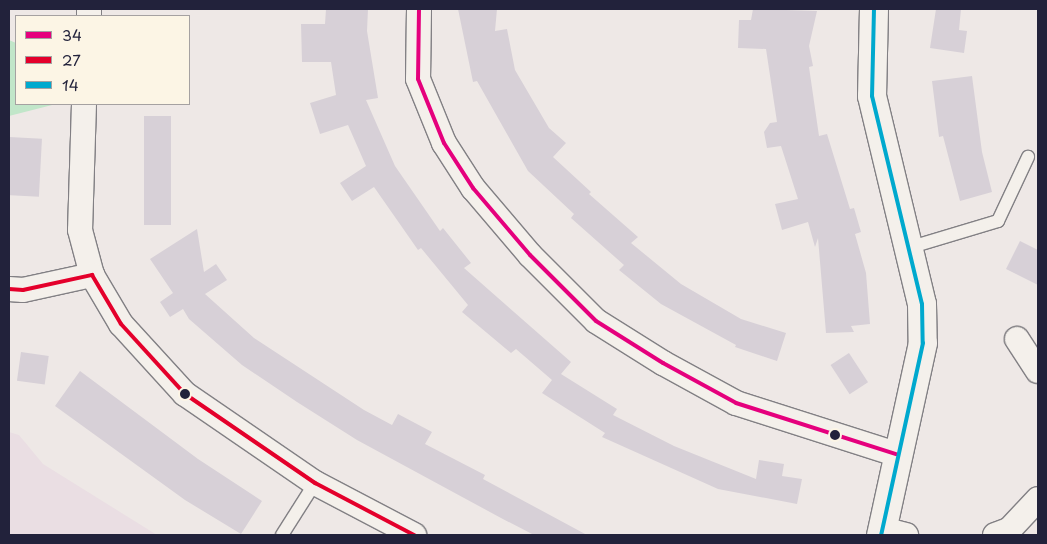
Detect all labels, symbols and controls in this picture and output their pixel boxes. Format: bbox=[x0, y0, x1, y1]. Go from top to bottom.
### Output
legend bbox=[15, 15, 190, 105]
text: 34 bbox=[62, 23, 82, 46]
text: 27 bbox=[62, 48, 81, 71]
text: 14 bbox=[62, 73, 79, 96]
unlabelled marker bbox=[180, 389, 190, 399]
unlabelled marker bbox=[830, 430, 840, 440]

